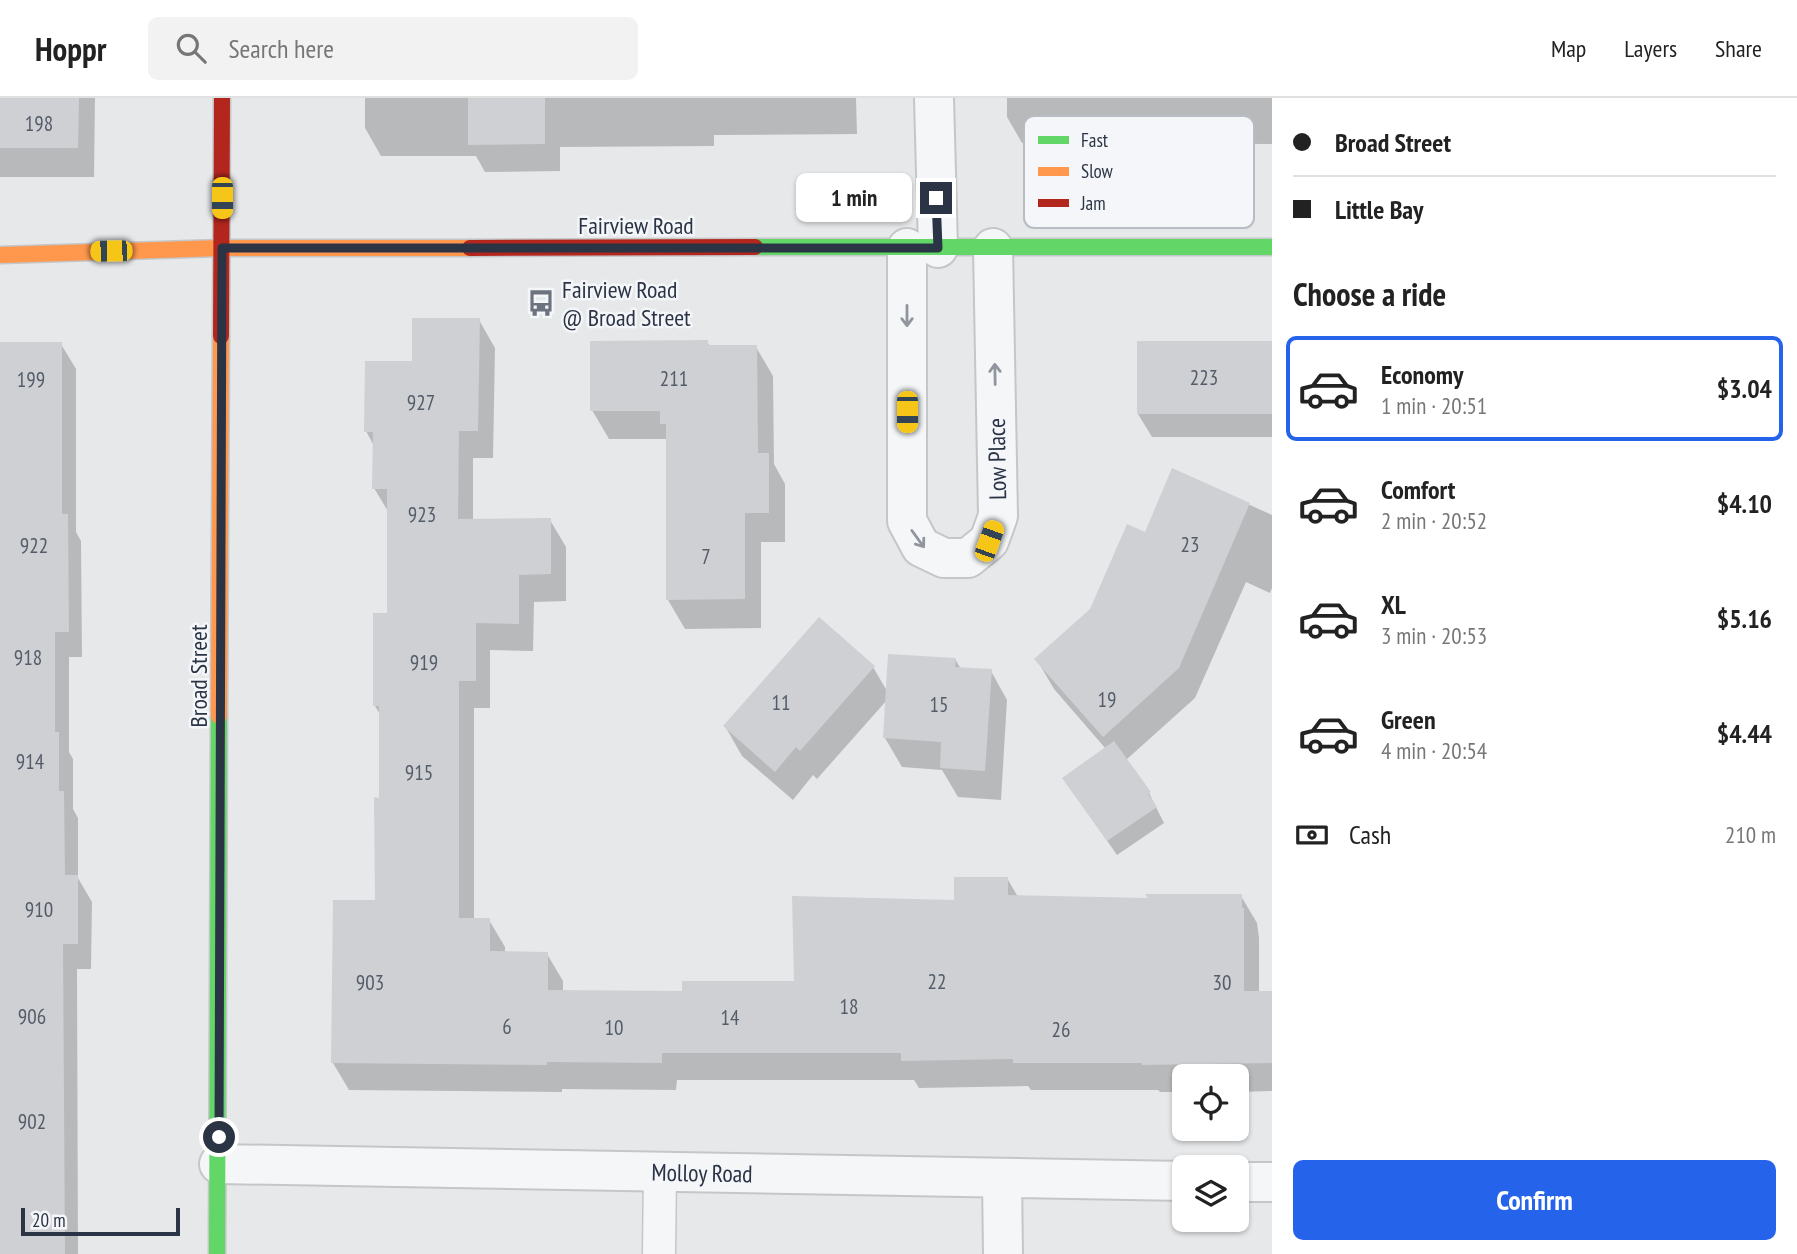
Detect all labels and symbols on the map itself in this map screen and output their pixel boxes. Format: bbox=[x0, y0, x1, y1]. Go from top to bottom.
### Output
house number: 198 bbox=[25, 110, 53, 137]
legend bbox=[1024, 116, 1254, 228]
text: Fast bbox=[1081, 128, 1109, 152]
text: Slow bbox=[1081, 159, 1114, 183]
callout: 1 min bbox=[796, 174, 912, 222]
car bbox=[212, 177, 233, 219]
route end bbox=[920, 182, 952, 214]
text: Jam bbox=[1080, 191, 1106, 215]
street label: Fairview Road bbox=[578, 210, 694, 241]
car bbox=[90, 240, 133, 262]
place label: Fairview Road @ Broad Street bbox=[562, 274, 691, 333]
bus stop icon: Fairview Road @ Broad Street bbox=[526, 288, 556, 318]
one-way arrow bbox=[900, 304, 914, 327]
one-way arrow bbox=[989, 363, 1002, 386]
house number: 223 bbox=[1190, 364, 1218, 391]
house number: 211 bbox=[660, 365, 688, 392]
house number: 199 bbox=[17, 366, 45, 393]
house number: 927 bbox=[407, 389, 435, 416]
car bbox=[897, 391, 918, 433]
street label: Low Place bbox=[981, 418, 1013, 500]
house number: 923 bbox=[408, 501, 436, 528]
car bbox=[972, 518, 1007, 564]
one-way arrow bbox=[910, 530, 925, 549]
house number: 23 bbox=[1181, 531, 1199, 558]
house number: 922 bbox=[20, 532, 48, 559]
house number: 7 bbox=[701, 543, 711, 570]
street label: Broad Street bbox=[183, 624, 214, 728]
house number: 918 bbox=[14, 644, 42, 671]
house number: 919 bbox=[410, 649, 438, 676]
house number: 19 bbox=[1098, 686, 1116, 713]
house number: 11 bbox=[772, 689, 790, 716]
house number: 15 bbox=[930, 691, 948, 718]
house number: 914 bbox=[16, 748, 45, 775]
house number: 915 bbox=[405, 759, 433, 786]
house number: 910 bbox=[25, 896, 53, 923]
house number: 22 bbox=[928, 968, 946, 995]
house number: 903 bbox=[356, 969, 384, 996]
house number: 30 bbox=[1213, 969, 1231, 996]
house number: 18 bbox=[840, 993, 858, 1020]
house number: 906 bbox=[18, 1003, 46, 1030]
house number: 14 bbox=[721, 1004, 740, 1031]
house number: 6 bbox=[502, 1013, 512, 1040]
house number: 10 bbox=[605, 1014, 623, 1041]
house number: 26 bbox=[1052, 1016, 1070, 1043]
house number: 902 bbox=[18, 1108, 46, 1135]
route start bbox=[203, 1121, 235, 1153]
street label: Molloy Road bbox=[651, 1157, 753, 1189]
scale bar bbox=[21, 1205, 180, 1237]

